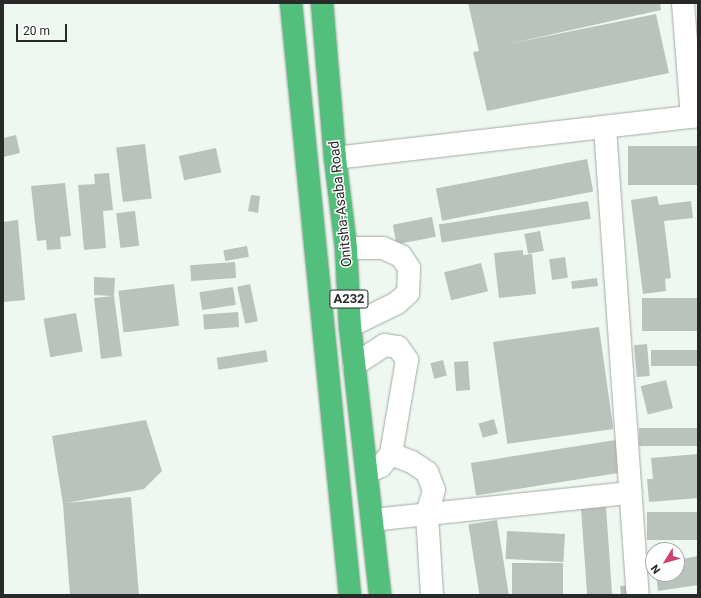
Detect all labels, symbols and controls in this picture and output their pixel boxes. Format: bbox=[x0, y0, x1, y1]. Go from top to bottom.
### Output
scale bar bbox=[18, 16, 69, 42]
text: 20 m bbox=[23, 24, 50, 38]
street label: Onitsha-Asaba Road bbox=[325, 140, 355, 268]
road number: A232 bbox=[329, 288, 369, 310]
north arrow bbox=[645, 542, 685, 582]
text: N bbox=[648, 562, 663, 576]

